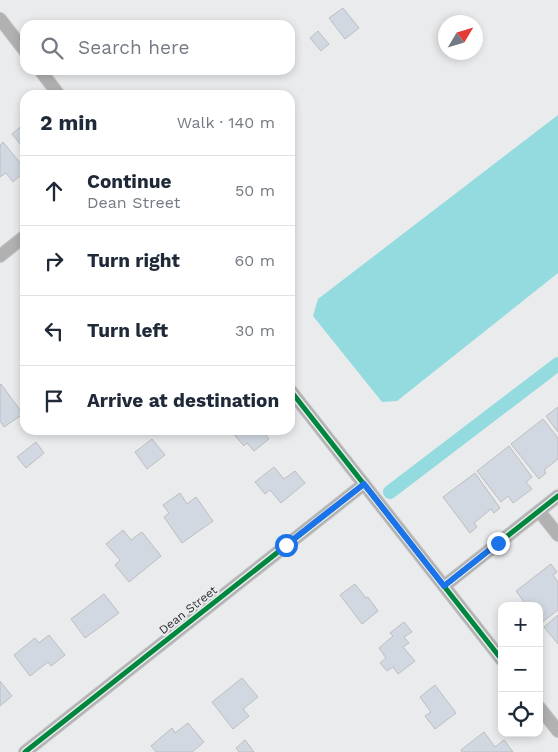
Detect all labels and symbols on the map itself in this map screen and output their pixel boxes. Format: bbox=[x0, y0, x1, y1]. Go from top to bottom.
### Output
north arrow bbox=[438, 15, 483, 60]
route end bbox=[487, 532, 510, 555]
route start bbox=[275, 534, 298, 557]
street label: Dean Street bbox=[156, 583, 220, 637]

